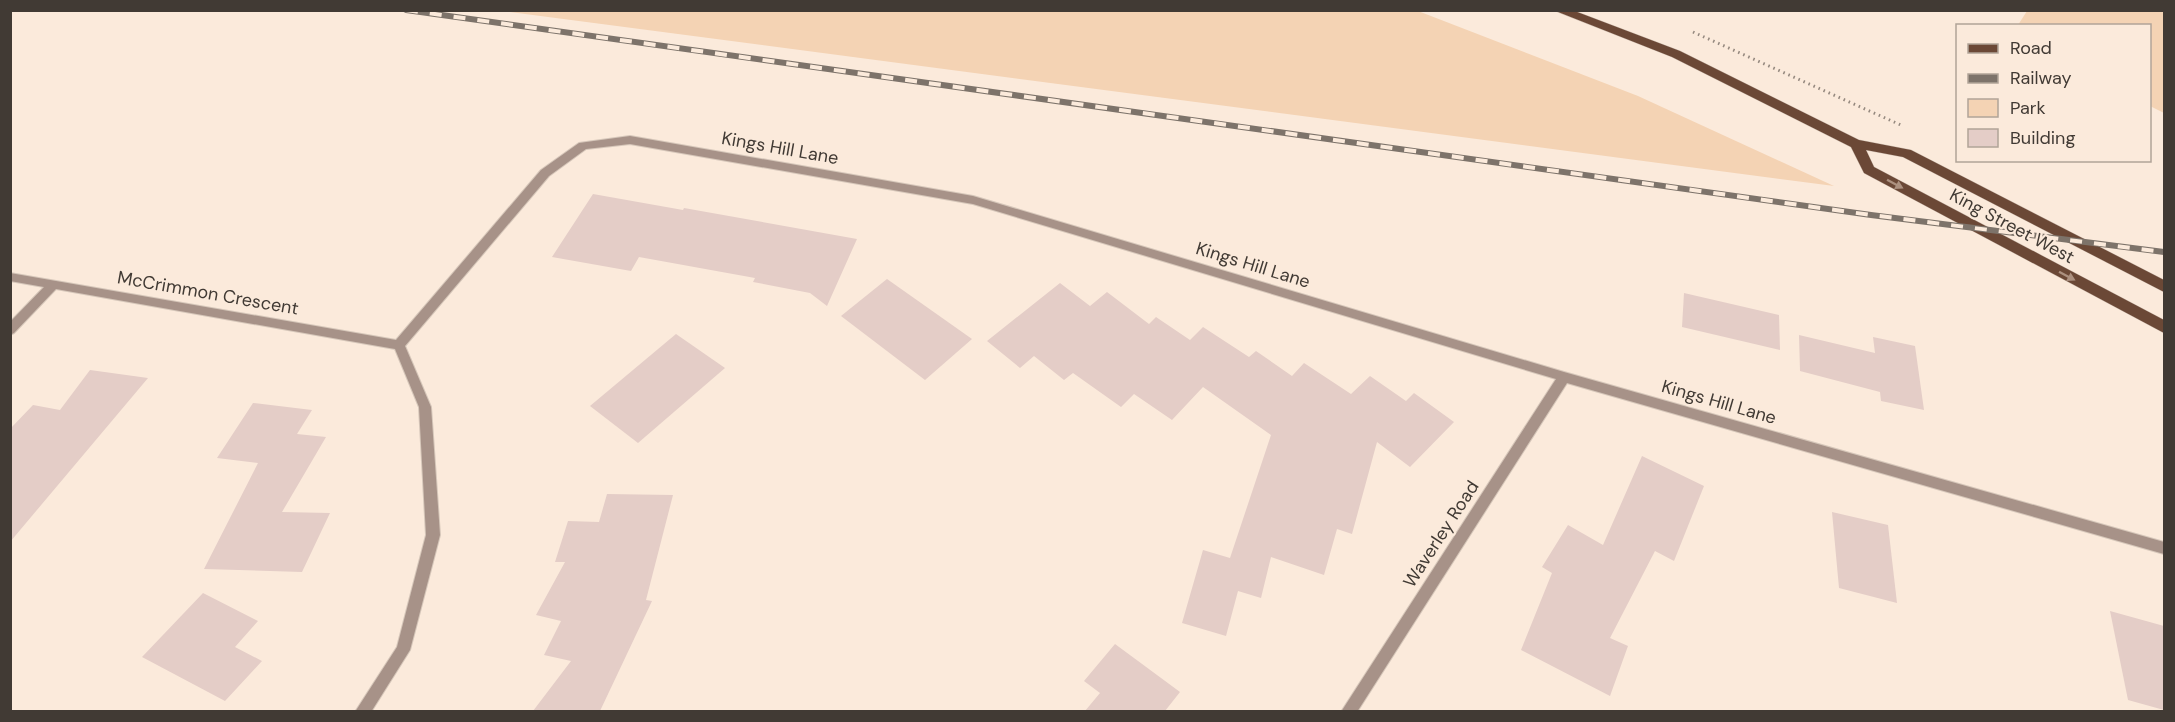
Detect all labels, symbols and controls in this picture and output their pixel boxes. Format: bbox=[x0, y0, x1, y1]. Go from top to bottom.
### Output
legend bbox=[1956, 24, 2151, 162]
text: Road bbox=[2010, 36, 2052, 60]
text: Railway bbox=[2010, 66, 2072, 90]
text: Park bbox=[2010, 96, 2046, 120]
street label: Kings Hill Lane bbox=[720, 126, 840, 170]
text: Building bbox=[2010, 126, 2075, 150]
one-way arrow bbox=[1887, 179, 1904, 189]
street label: King Street West bbox=[1945, 183, 2079, 269]
street label: Kings Hill Lane bbox=[1193, 236, 1313, 294]
street label: McCrimmon Crescent bbox=[116, 265, 300, 321]
one-way arrow bbox=[2058, 270, 2076, 280]
street label: Kings Hill Lane bbox=[1659, 374, 1779, 430]
street label: Waverley Road bbox=[1398, 476, 1484, 592]

